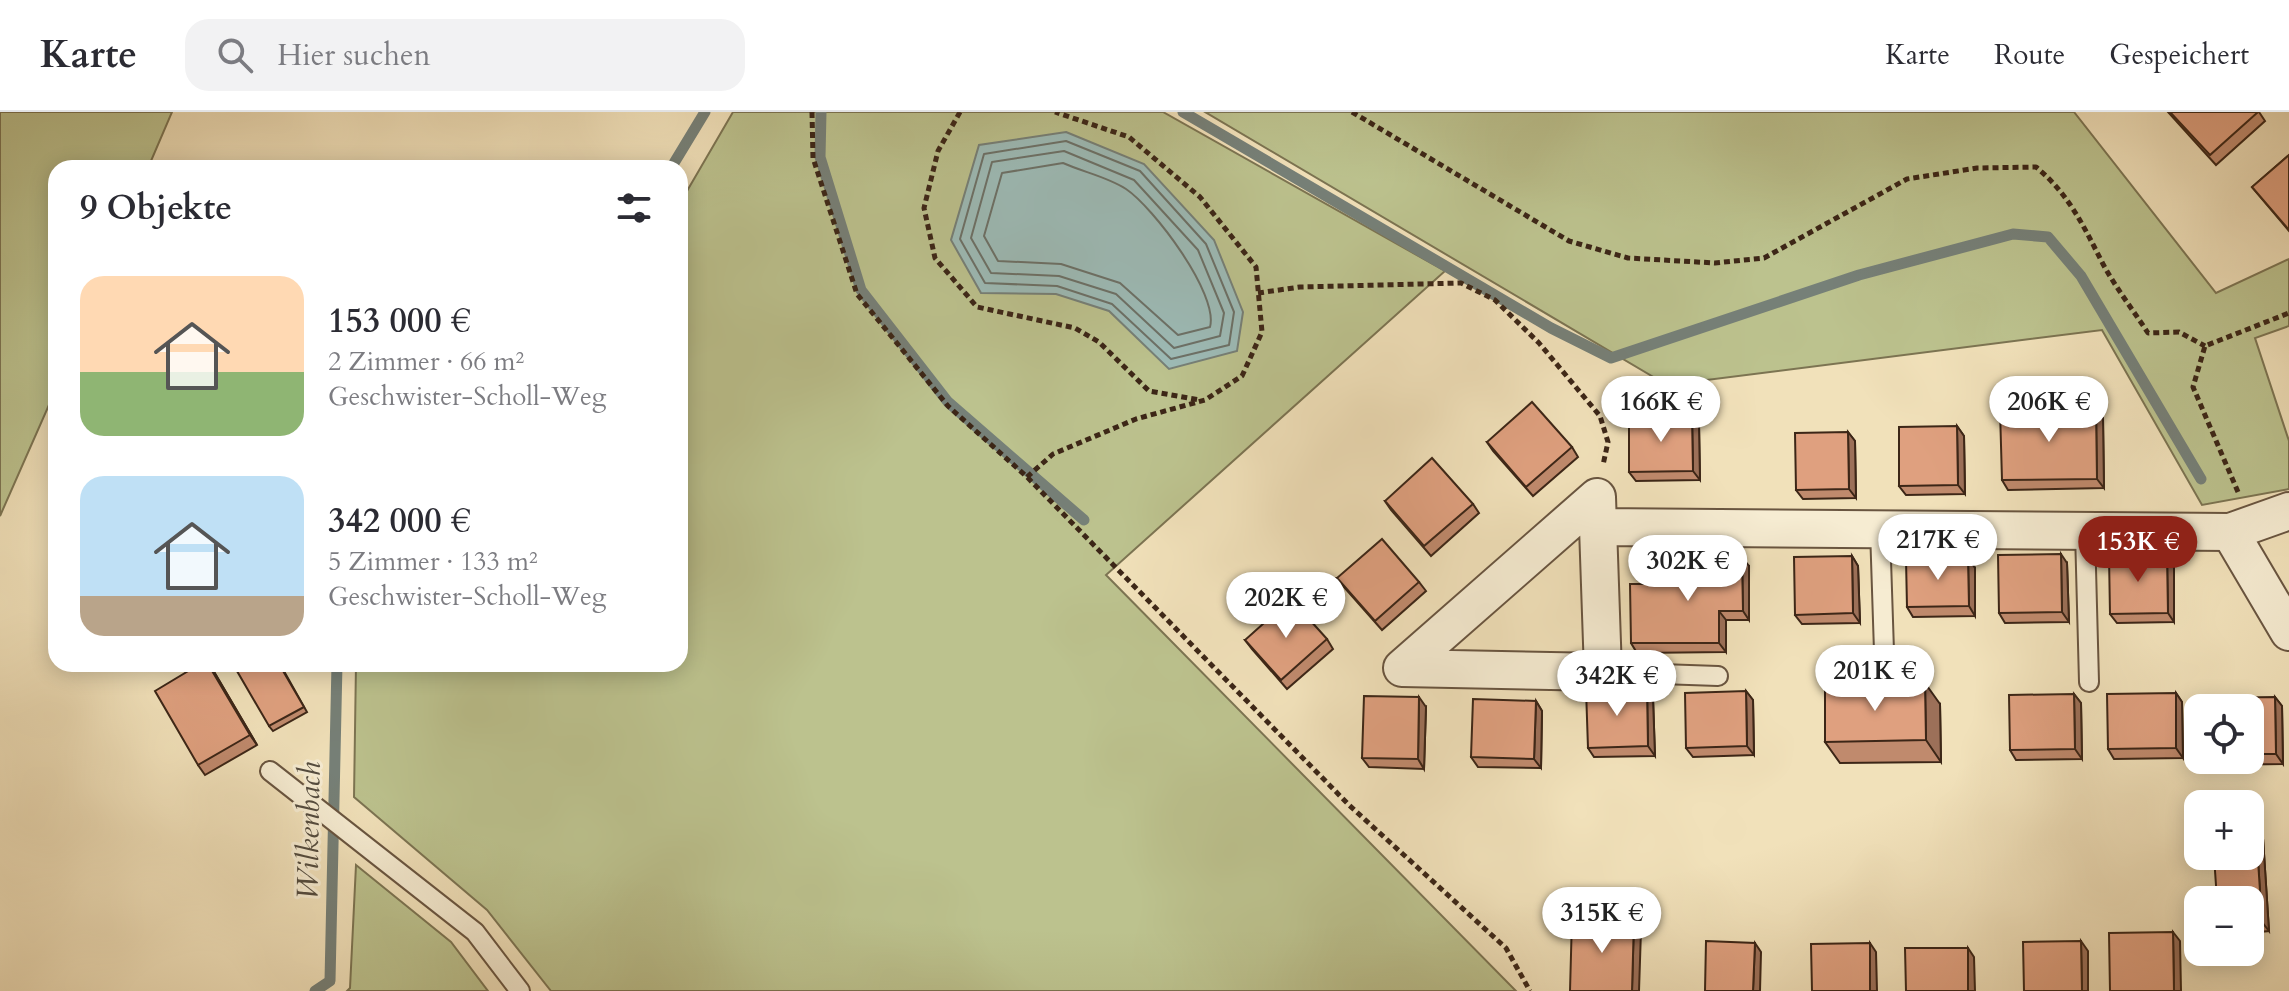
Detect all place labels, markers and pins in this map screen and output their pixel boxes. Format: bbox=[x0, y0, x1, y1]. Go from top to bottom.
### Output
pin: 166K € bbox=[1596, 376, 1726, 444]
pin: 206K € bbox=[1984, 376, 2114, 444]
pin: 217K € bbox=[1873, 514, 2003, 582]
pin: 153K € bbox=[2073, 516, 2203, 584]
pin: 302K € bbox=[1623, 535, 1753, 603]
pin: 202K € bbox=[1221, 572, 1351, 640]
pin: 201K € bbox=[1810, 645, 1940, 713]
pin: 342K € bbox=[1552, 650, 1682, 718]
pin: 315K € bbox=[1537, 887, 1667, 955]

